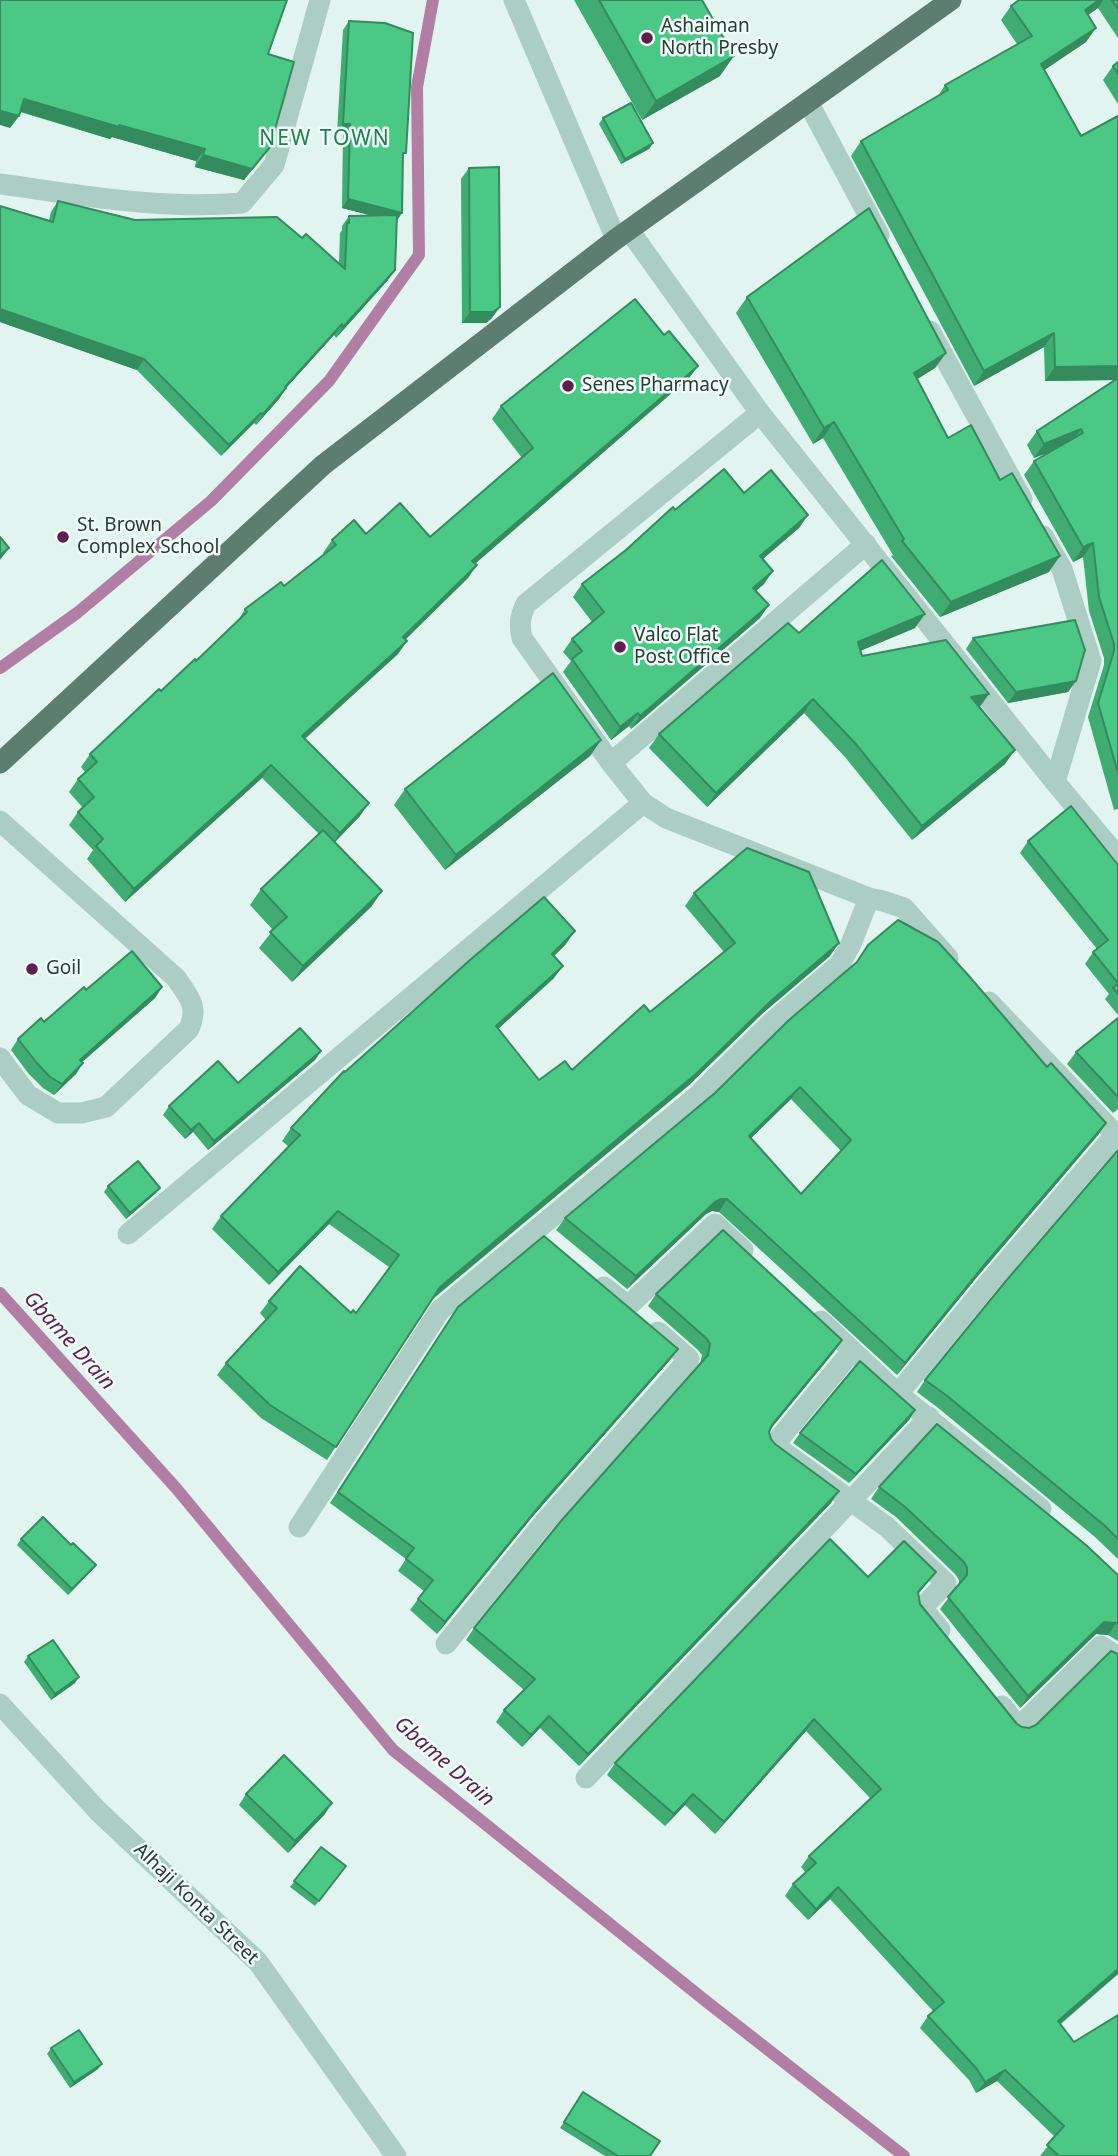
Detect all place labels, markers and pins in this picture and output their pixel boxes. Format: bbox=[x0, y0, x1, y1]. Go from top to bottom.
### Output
place label: Ashaiman North Presby bbox=[661, 16, 778, 60]
marker: Ashaiman North Presby bbox=[639, 30, 655, 46]
place label: Senes Pharmacy bbox=[582, 375, 729, 397]
marker: Senes Pharmacy bbox=[560, 378, 576, 394]
place label: St. Brown Complex School bbox=[77, 515, 219, 559]
marker: St. Brown Complex School bbox=[55, 529, 71, 545]
place label: Valco Flat Post Office bbox=[634, 625, 731, 669]
marker: Valco Flat Post Office bbox=[612, 639, 628, 655]
place label: Goil bbox=[46, 958, 81, 980]
marker: Goil bbox=[24, 961, 40, 977]

